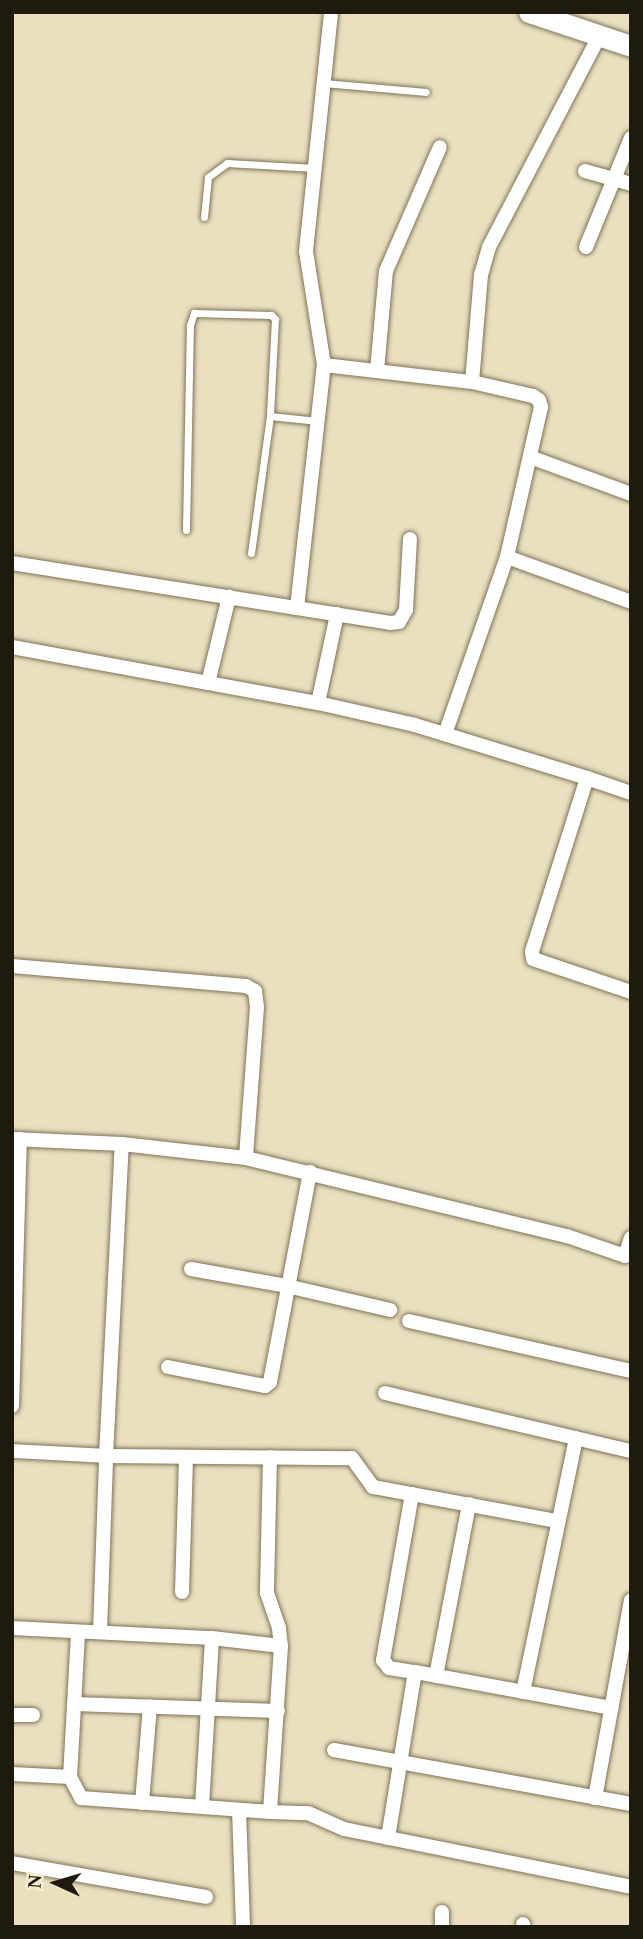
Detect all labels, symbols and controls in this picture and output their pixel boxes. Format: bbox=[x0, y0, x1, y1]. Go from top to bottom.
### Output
north arrow bbox=[21, 1848, 91, 1918]
text: N bbox=[24, 1874, 46, 1889]

